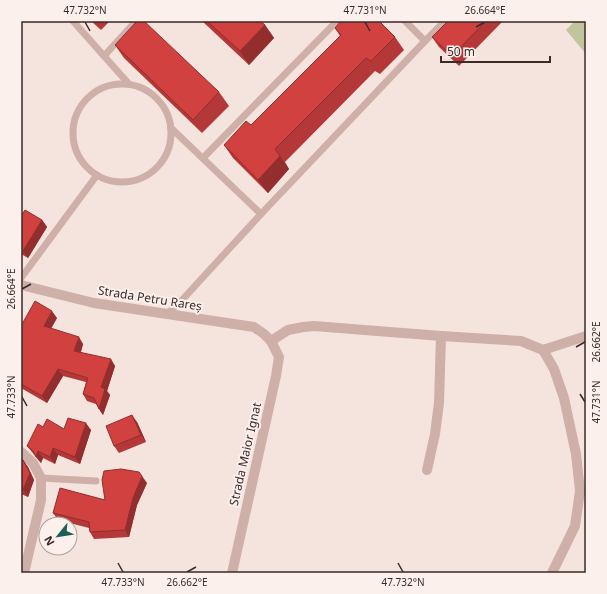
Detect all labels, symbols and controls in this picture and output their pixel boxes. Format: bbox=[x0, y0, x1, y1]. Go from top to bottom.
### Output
text: 47.732°N bbox=[63, 3, 107, 17]
text: 47.731°N bbox=[343, 3, 387, 17]
text: 26.664°E bbox=[464, 3, 506, 17]
scale bar bbox=[441, 38, 550, 64]
text: 50 m bbox=[447, 43, 475, 60]
text: 26.664°E bbox=[4, 268, 18, 310]
street label: Strada Petru Rareș bbox=[97, 281, 203, 315]
text: 26.662°E bbox=[589, 321, 603, 363]
text: 47.733°N bbox=[4, 375, 18, 419]
text: 47.731°N bbox=[589, 380, 603, 424]
street label: Strada Maior Ignat bbox=[225, 400, 265, 507]
north arrow bbox=[38, 516, 78, 556]
text: N bbox=[40, 534, 58, 549]
text: 47.733°N bbox=[101, 575, 145, 589]
text: 26.662°E bbox=[166, 575, 208, 589]
text: 47.732°N bbox=[381, 575, 425, 589]

